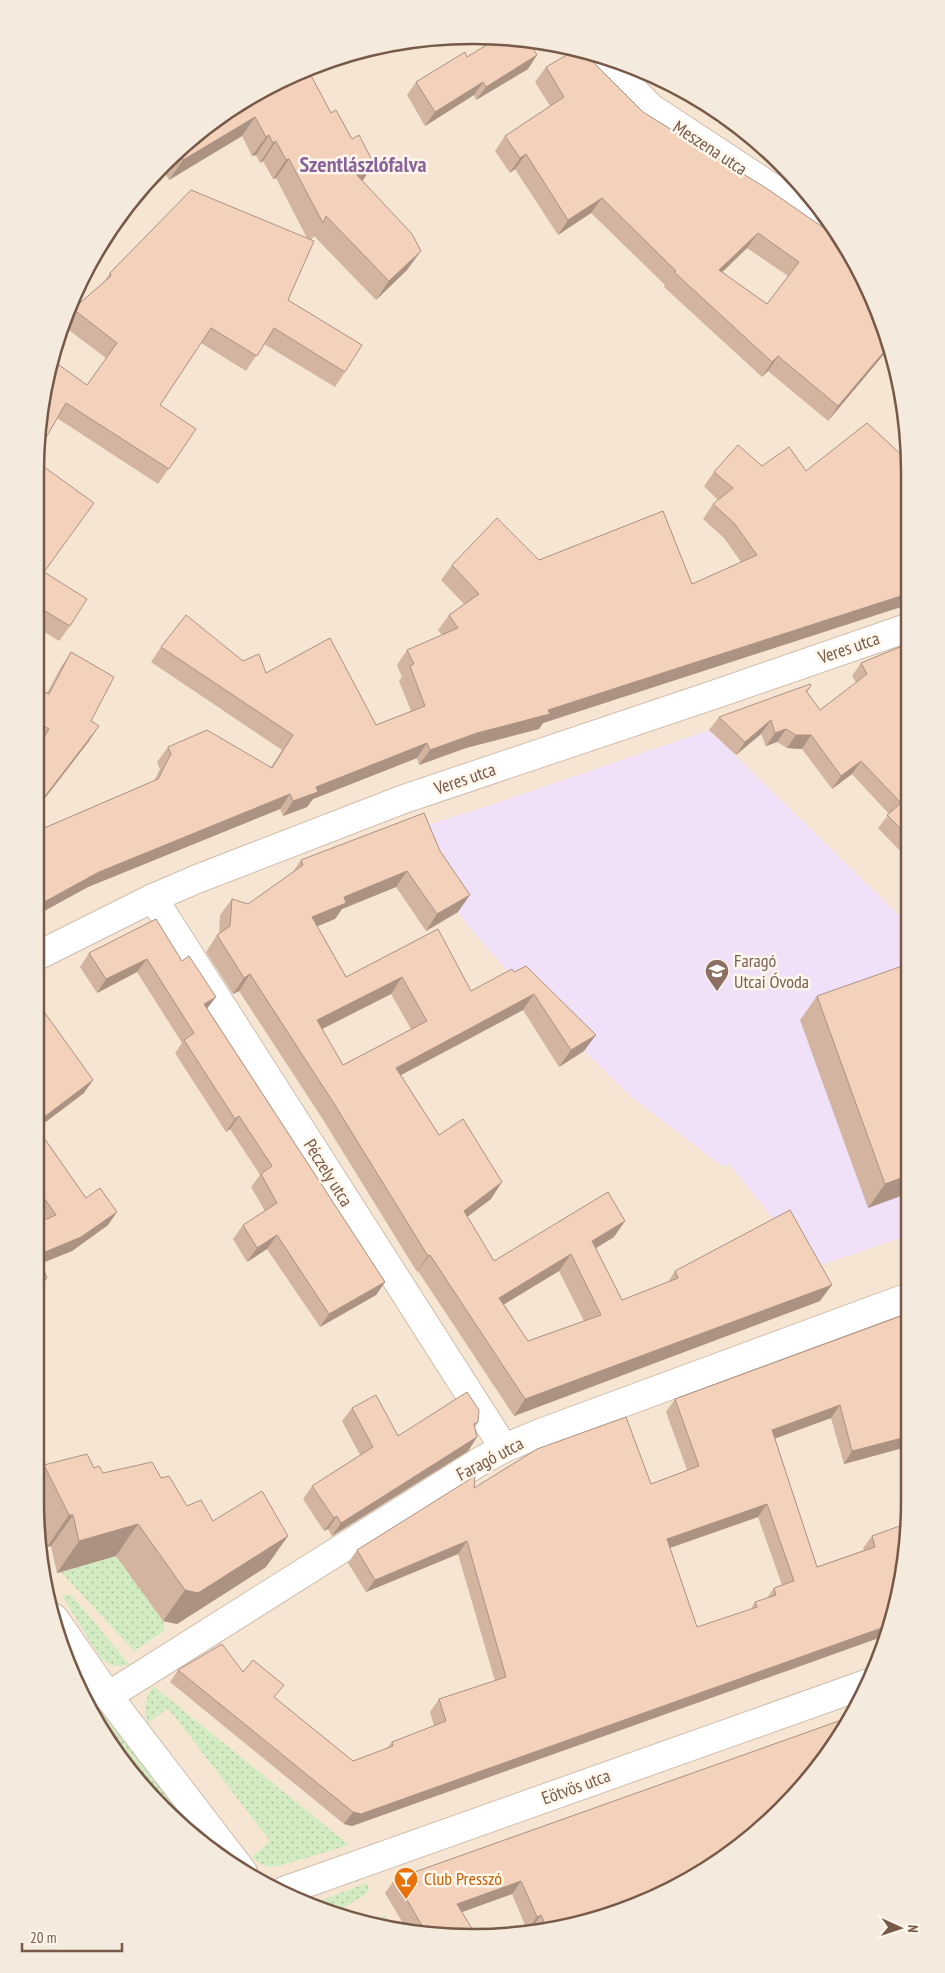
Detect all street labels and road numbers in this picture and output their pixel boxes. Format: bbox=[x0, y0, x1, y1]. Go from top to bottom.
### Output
street label: Meszena utca bbox=[669, 115, 752, 180]
street label: Veres utca bbox=[814, 626, 883, 669]
street label: Veres utca bbox=[430, 757, 499, 800]
street label: Péczely utca bbox=[299, 1135, 358, 1211]
street label: Faragó utca bbox=[452, 1431, 527, 1486]
street label: Eötvös utca bbox=[538, 1764, 613, 1810]

